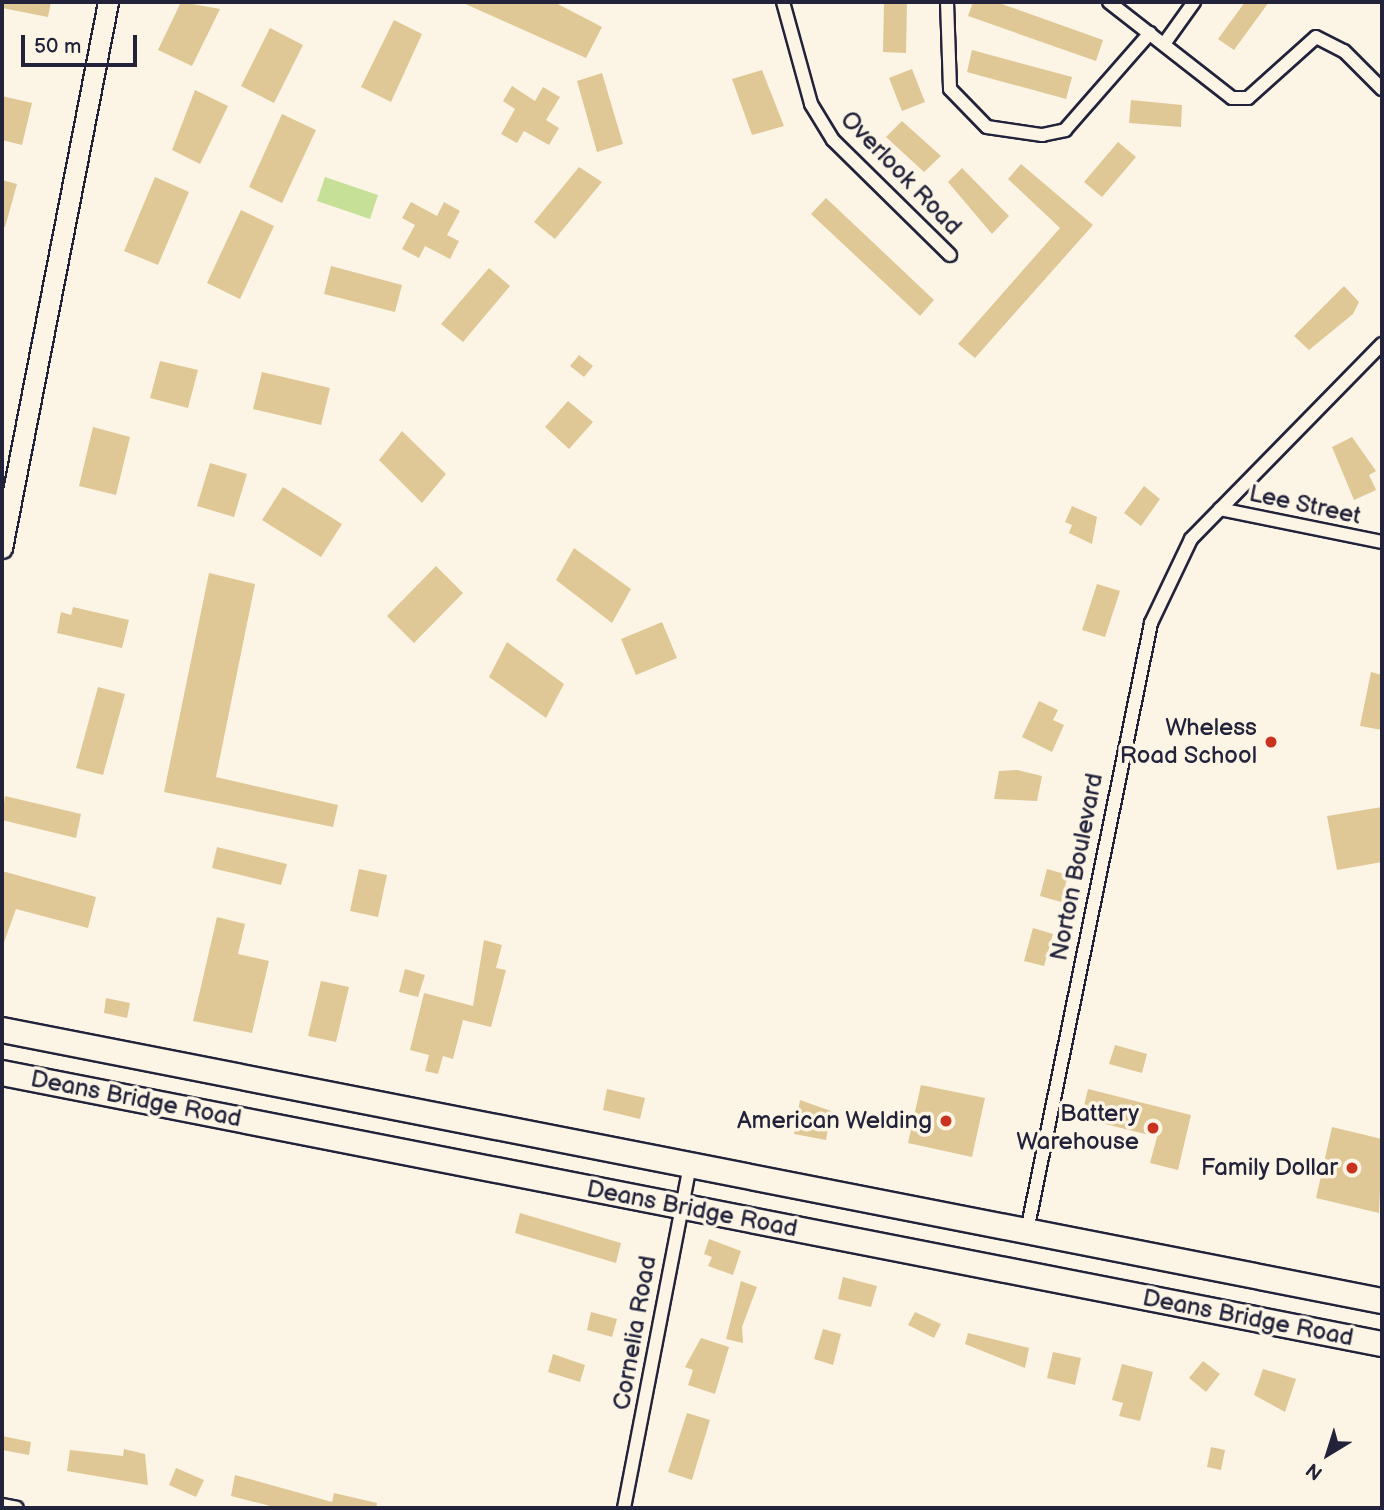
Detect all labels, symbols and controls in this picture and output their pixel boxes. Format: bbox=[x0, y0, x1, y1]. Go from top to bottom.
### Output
scale bar bbox=[24, 21, 140, 65]
text: 50 m bbox=[34, 34, 81, 59]
street label: Overlook Road bbox=[835, 105, 967, 241]
street label: Lee Street bbox=[1246, 479, 1364, 531]
place label: Wheless Road School bbox=[1119, 714, 1257, 770]
marker: Wheless Road School bbox=[1263, 734, 1279, 750]
street label: Norton Boulevard bbox=[1045, 771, 1109, 963]
street label: Deans Bridge Road bbox=[28, 1064, 244, 1134]
place label: Battery Warehouse bbox=[1016, 1100, 1139, 1156]
place label: American Welding bbox=[736, 1107, 932, 1135]
marker: American Welding bbox=[938, 1113, 954, 1129]
marker: Battery Warehouse bbox=[1145, 1120, 1161, 1136]
place label: Family Dollar bbox=[1199, 1154, 1338, 1182]
marker: Family Dollar bbox=[1344, 1160, 1360, 1176]
street label: Deans Bridge Road bbox=[584, 1174, 800, 1244]
street label: Cornelia Road bbox=[607, 1254, 663, 1412]
street label: Deans Bridge Road bbox=[1140, 1283, 1356, 1353]
north arrow bbox=[1293, 1419, 1363, 1489]
text: N bbox=[1302, 1457, 1327, 1484]

